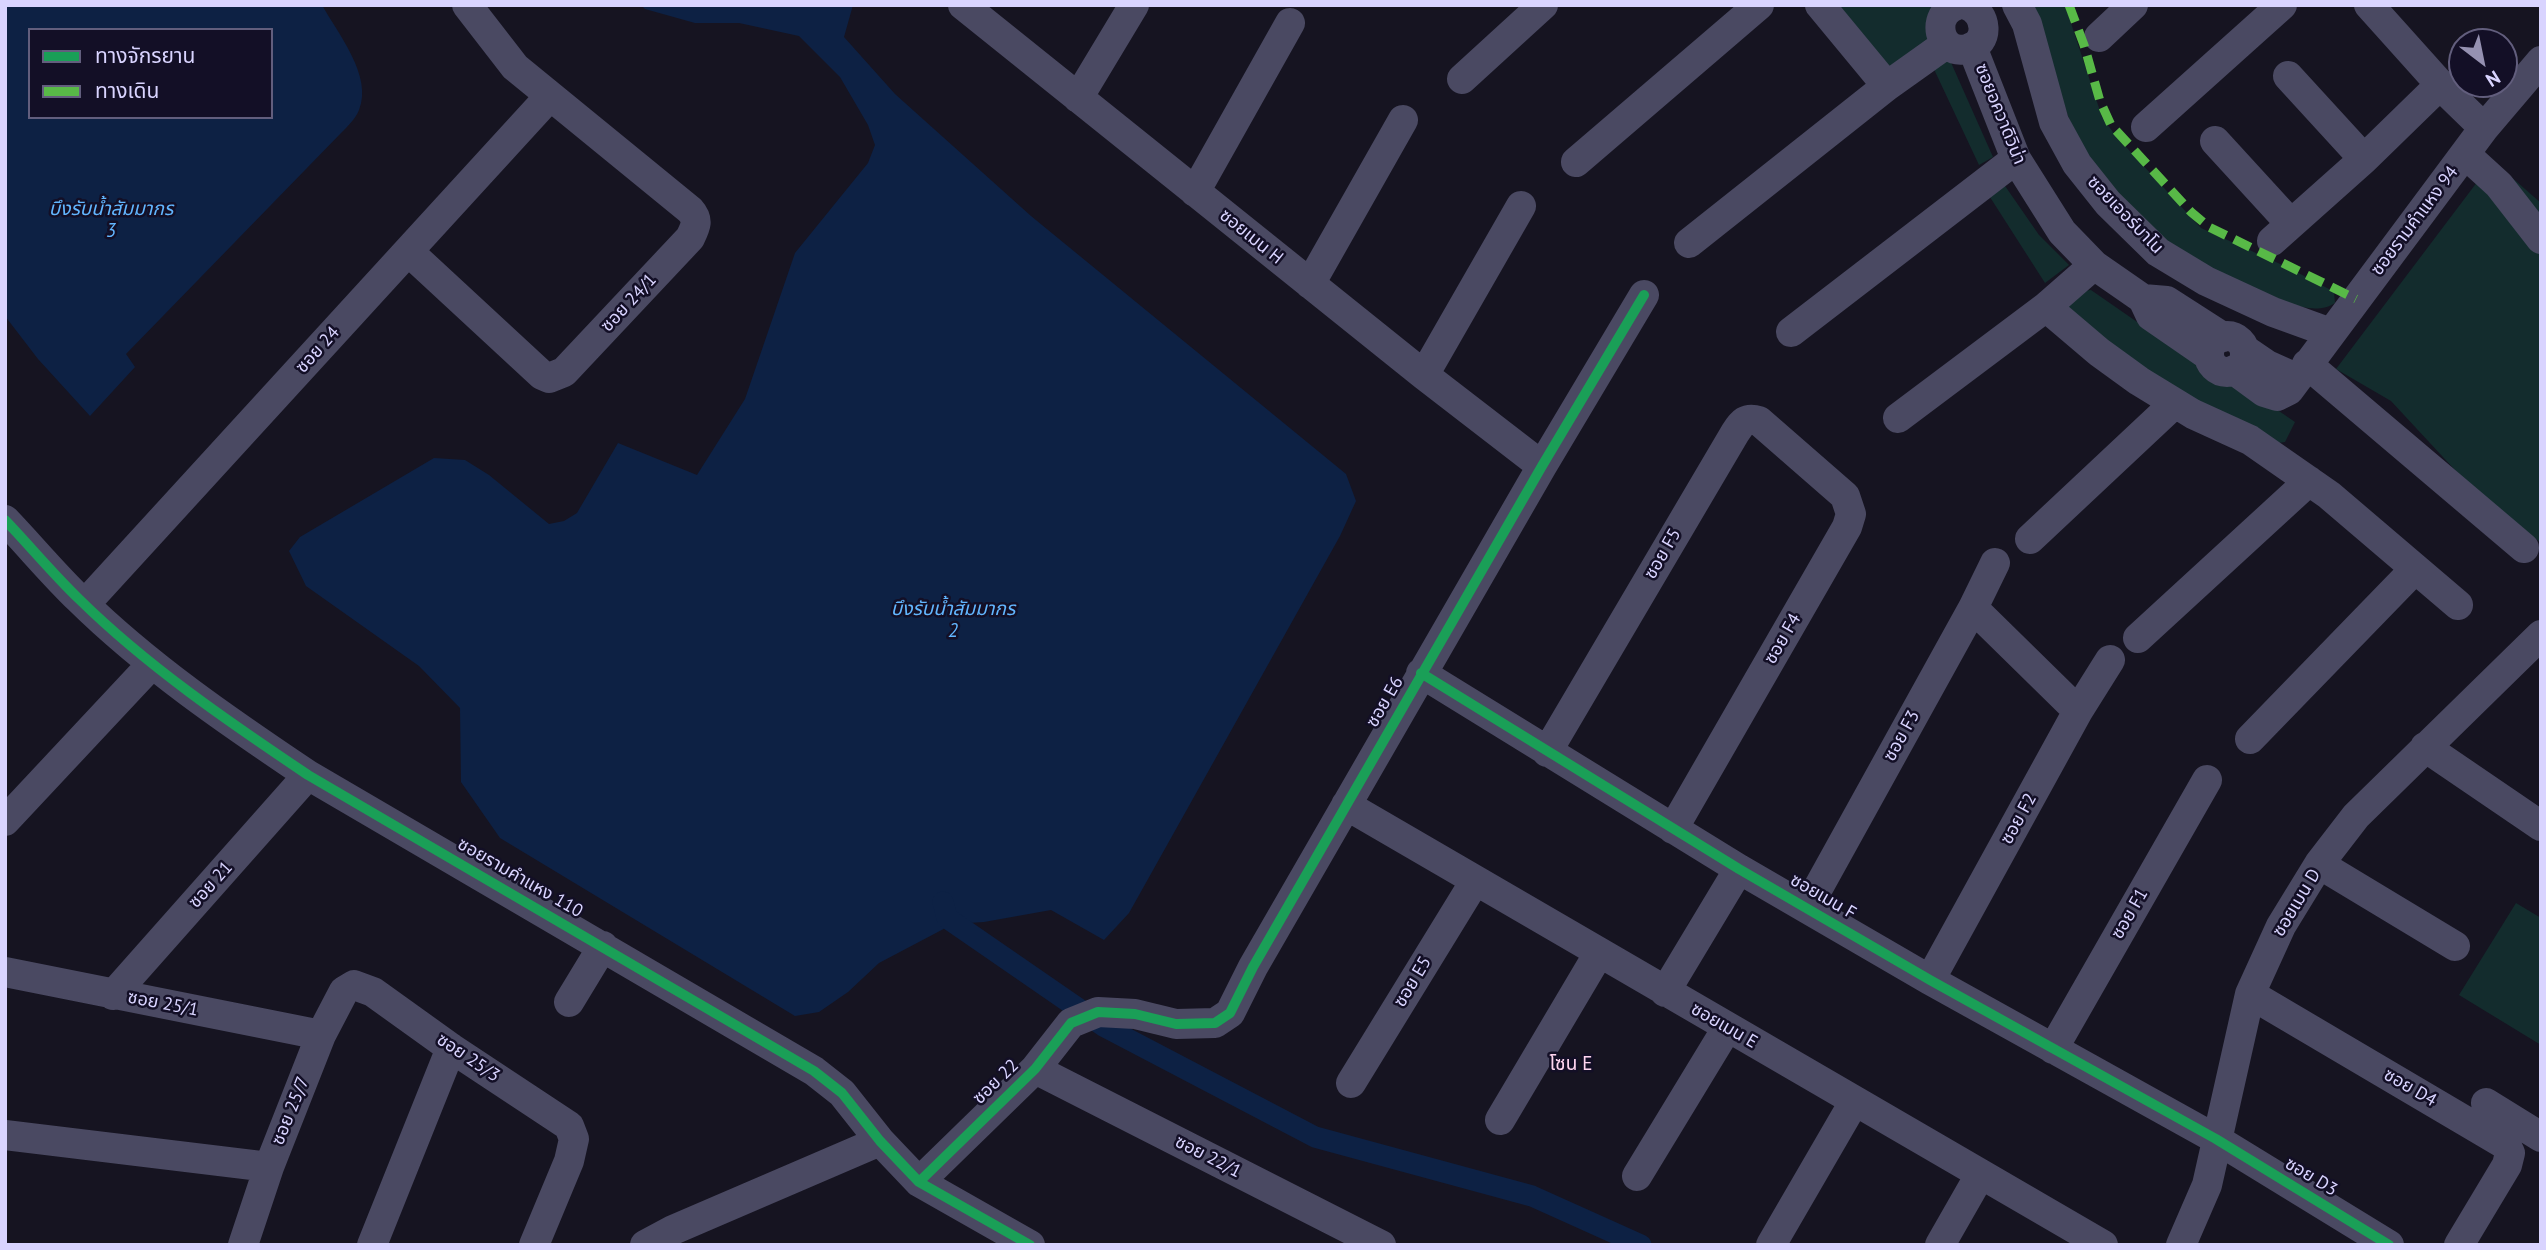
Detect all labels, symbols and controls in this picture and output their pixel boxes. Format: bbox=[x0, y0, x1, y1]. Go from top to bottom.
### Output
legend bbox=[28, 28, 273, 119]
north arrow bbox=[2448, 28, 2518, 98]
text: ทางจักรยาน bbox=[95, 42, 196, 69]
street label: ซอยอควาดิวิน่า bbox=[1970, 60, 2030, 168]
text: N bbox=[2481, 66, 2505, 93]
text: ทางเดิน bbox=[95, 77, 159, 104]
street label: ซอยรามคําแหง 94 bbox=[2367, 162, 2463, 280]
street label: ซอยเออร์บาโน bbox=[2082, 171, 2168, 259]
water label: บึงรับน้ำสัมมากร 3 bbox=[49, 199, 173, 243]
street label: ซอยเมน H bbox=[1215, 205, 1287, 269]
street label: ซอย 24/1 bbox=[597, 269, 661, 337]
street label: ซอย 24 bbox=[291, 322, 345, 378]
street label: ซอย F5 bbox=[1640, 525, 1686, 583]
water label: บึงรับน้ำสัมมากร 2 bbox=[891, 599, 1015, 643]
street label: ซอย F4 bbox=[1760, 610, 1806, 668]
street label: ซอย E6 bbox=[1362, 673, 1408, 731]
street label: ซอย F3 bbox=[1879, 707, 1925, 765]
street label: ซอย F2 bbox=[1996, 790, 2042, 848]
street label: ซอยรามคำแหง 110 bbox=[453, 833, 587, 923]
street label: ซอย 21 bbox=[184, 857, 238, 913]
street label: ซอยเมน D bbox=[2268, 865, 2326, 941]
street label: ซอยเมน F bbox=[1786, 870, 1860, 924]
street label: ซอย F1 bbox=[2107, 885, 2153, 943]
street label: ซอย E5 bbox=[1390, 953, 1436, 1011]
street label: ซอย 25/1 bbox=[126, 987, 200, 1021]
street label: ซอยเมน E bbox=[1687, 998, 1761, 1054]
street label: ซอย 25/3 bbox=[432, 1029, 504, 1087]
district label: โซน E bbox=[1549, 1054, 1593, 1076]
street label: ซอย 22 bbox=[969, 1055, 1023, 1109]
street label: ซอย D4 bbox=[2380, 1064, 2440, 1112]
street label: ซอย 25/7 bbox=[268, 1074, 314, 1148]
street label: ซอย 22/1 bbox=[1171, 1131, 1245, 1183]
street label: ซอย D3 bbox=[2281, 1153, 2341, 1201]

